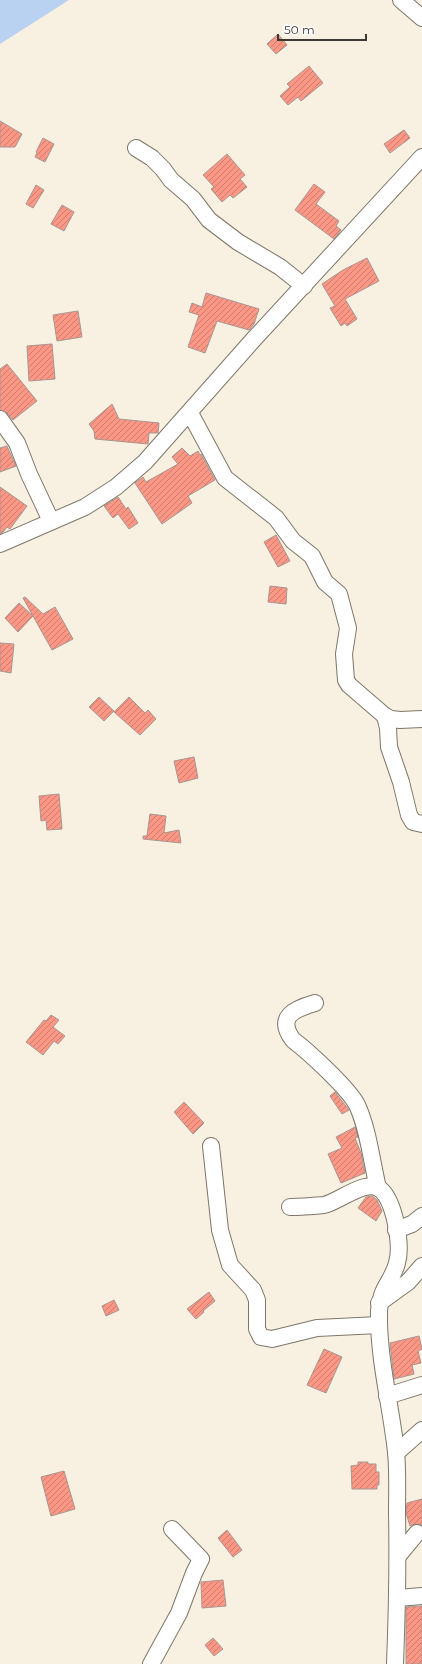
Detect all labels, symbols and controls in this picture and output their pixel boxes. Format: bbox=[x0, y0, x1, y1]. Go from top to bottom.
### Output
scale bar bbox=[278, 16, 366, 42]
text: 50 m bbox=[284, 22, 315, 37]

